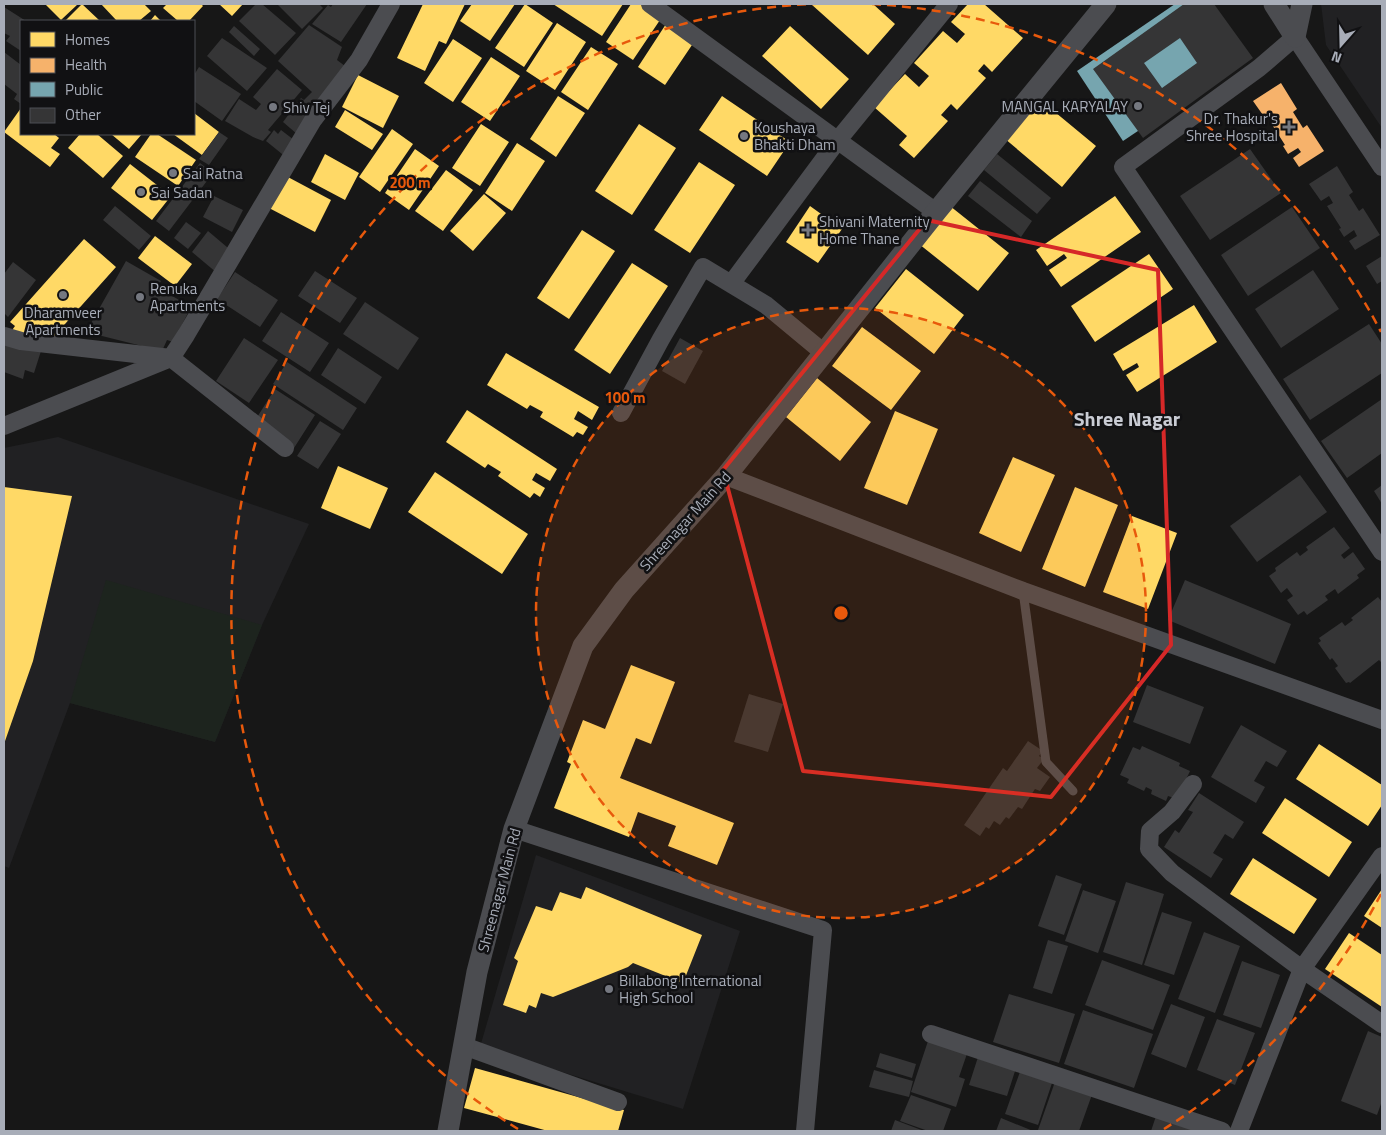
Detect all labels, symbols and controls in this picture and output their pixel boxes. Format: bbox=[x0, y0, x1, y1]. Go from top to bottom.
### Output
legend bbox=[20, 20, 195, 135]
north arrow bbox=[1316, 20, 1366, 70]
text: Homes bbox=[65, 28, 110, 51]
text: N bbox=[1328, 46, 1345, 69]
text: Health bbox=[65, 53, 107, 76]
text: Public bbox=[65, 78, 103, 101]
place label: MANGAL KARYALAY bbox=[1001, 95, 1128, 118]
place label: Shiv Tej bbox=[283, 96, 330, 119]
marker: MANGAL KARYALAY bbox=[1132, 100, 1144, 112]
marker: Shiv Tej bbox=[267, 101, 279, 113]
text: Other bbox=[65, 103, 101, 126]
place label: Dr. Thakur's Shree Hospital bbox=[1186, 107, 1278, 147]
place label: Koushaya Bhakti Dham bbox=[754, 116, 836, 156]
marker: Dr. Thakur's Shree Hospital bbox=[1282, 120, 1296, 134]
marker: Koushaya Bhakti Dham bbox=[738, 130, 750, 142]
place label: Sai Ratna bbox=[183, 162, 243, 185]
marker: Sai Ratna bbox=[167, 167, 179, 179]
text: 200 m bbox=[389, 171, 431, 194]
place label: Sai Sadan bbox=[151, 181, 212, 204]
marker: Sai Sadan bbox=[135, 186, 147, 198]
place label: Shivani Maternity Home Thane bbox=[819, 210, 930, 250]
marker: Shivani Maternity Home Thane bbox=[801, 223, 815, 237]
place label: Renuka Apartments bbox=[150, 277, 225, 317]
marker: Dharamveer Apartments bbox=[57, 289, 69, 301]
marker: Renuka Apartments bbox=[134, 291, 146, 303]
place label: Dharamveer Apartments bbox=[24, 301, 102, 341]
text: 100 m bbox=[604, 386, 646, 409]
district label: Shree Nagar bbox=[1074, 403, 1181, 434]
street label: Shreenagar Main Rd bbox=[634, 466, 736, 576]
centre of rings bbox=[832, 604, 850, 622]
street label: Shreenagar Main Rd bbox=[471, 825, 527, 955]
place label: Billabong International High School bbox=[619, 969, 762, 1009]
marker: Billabong International High School bbox=[603, 983, 615, 995]

